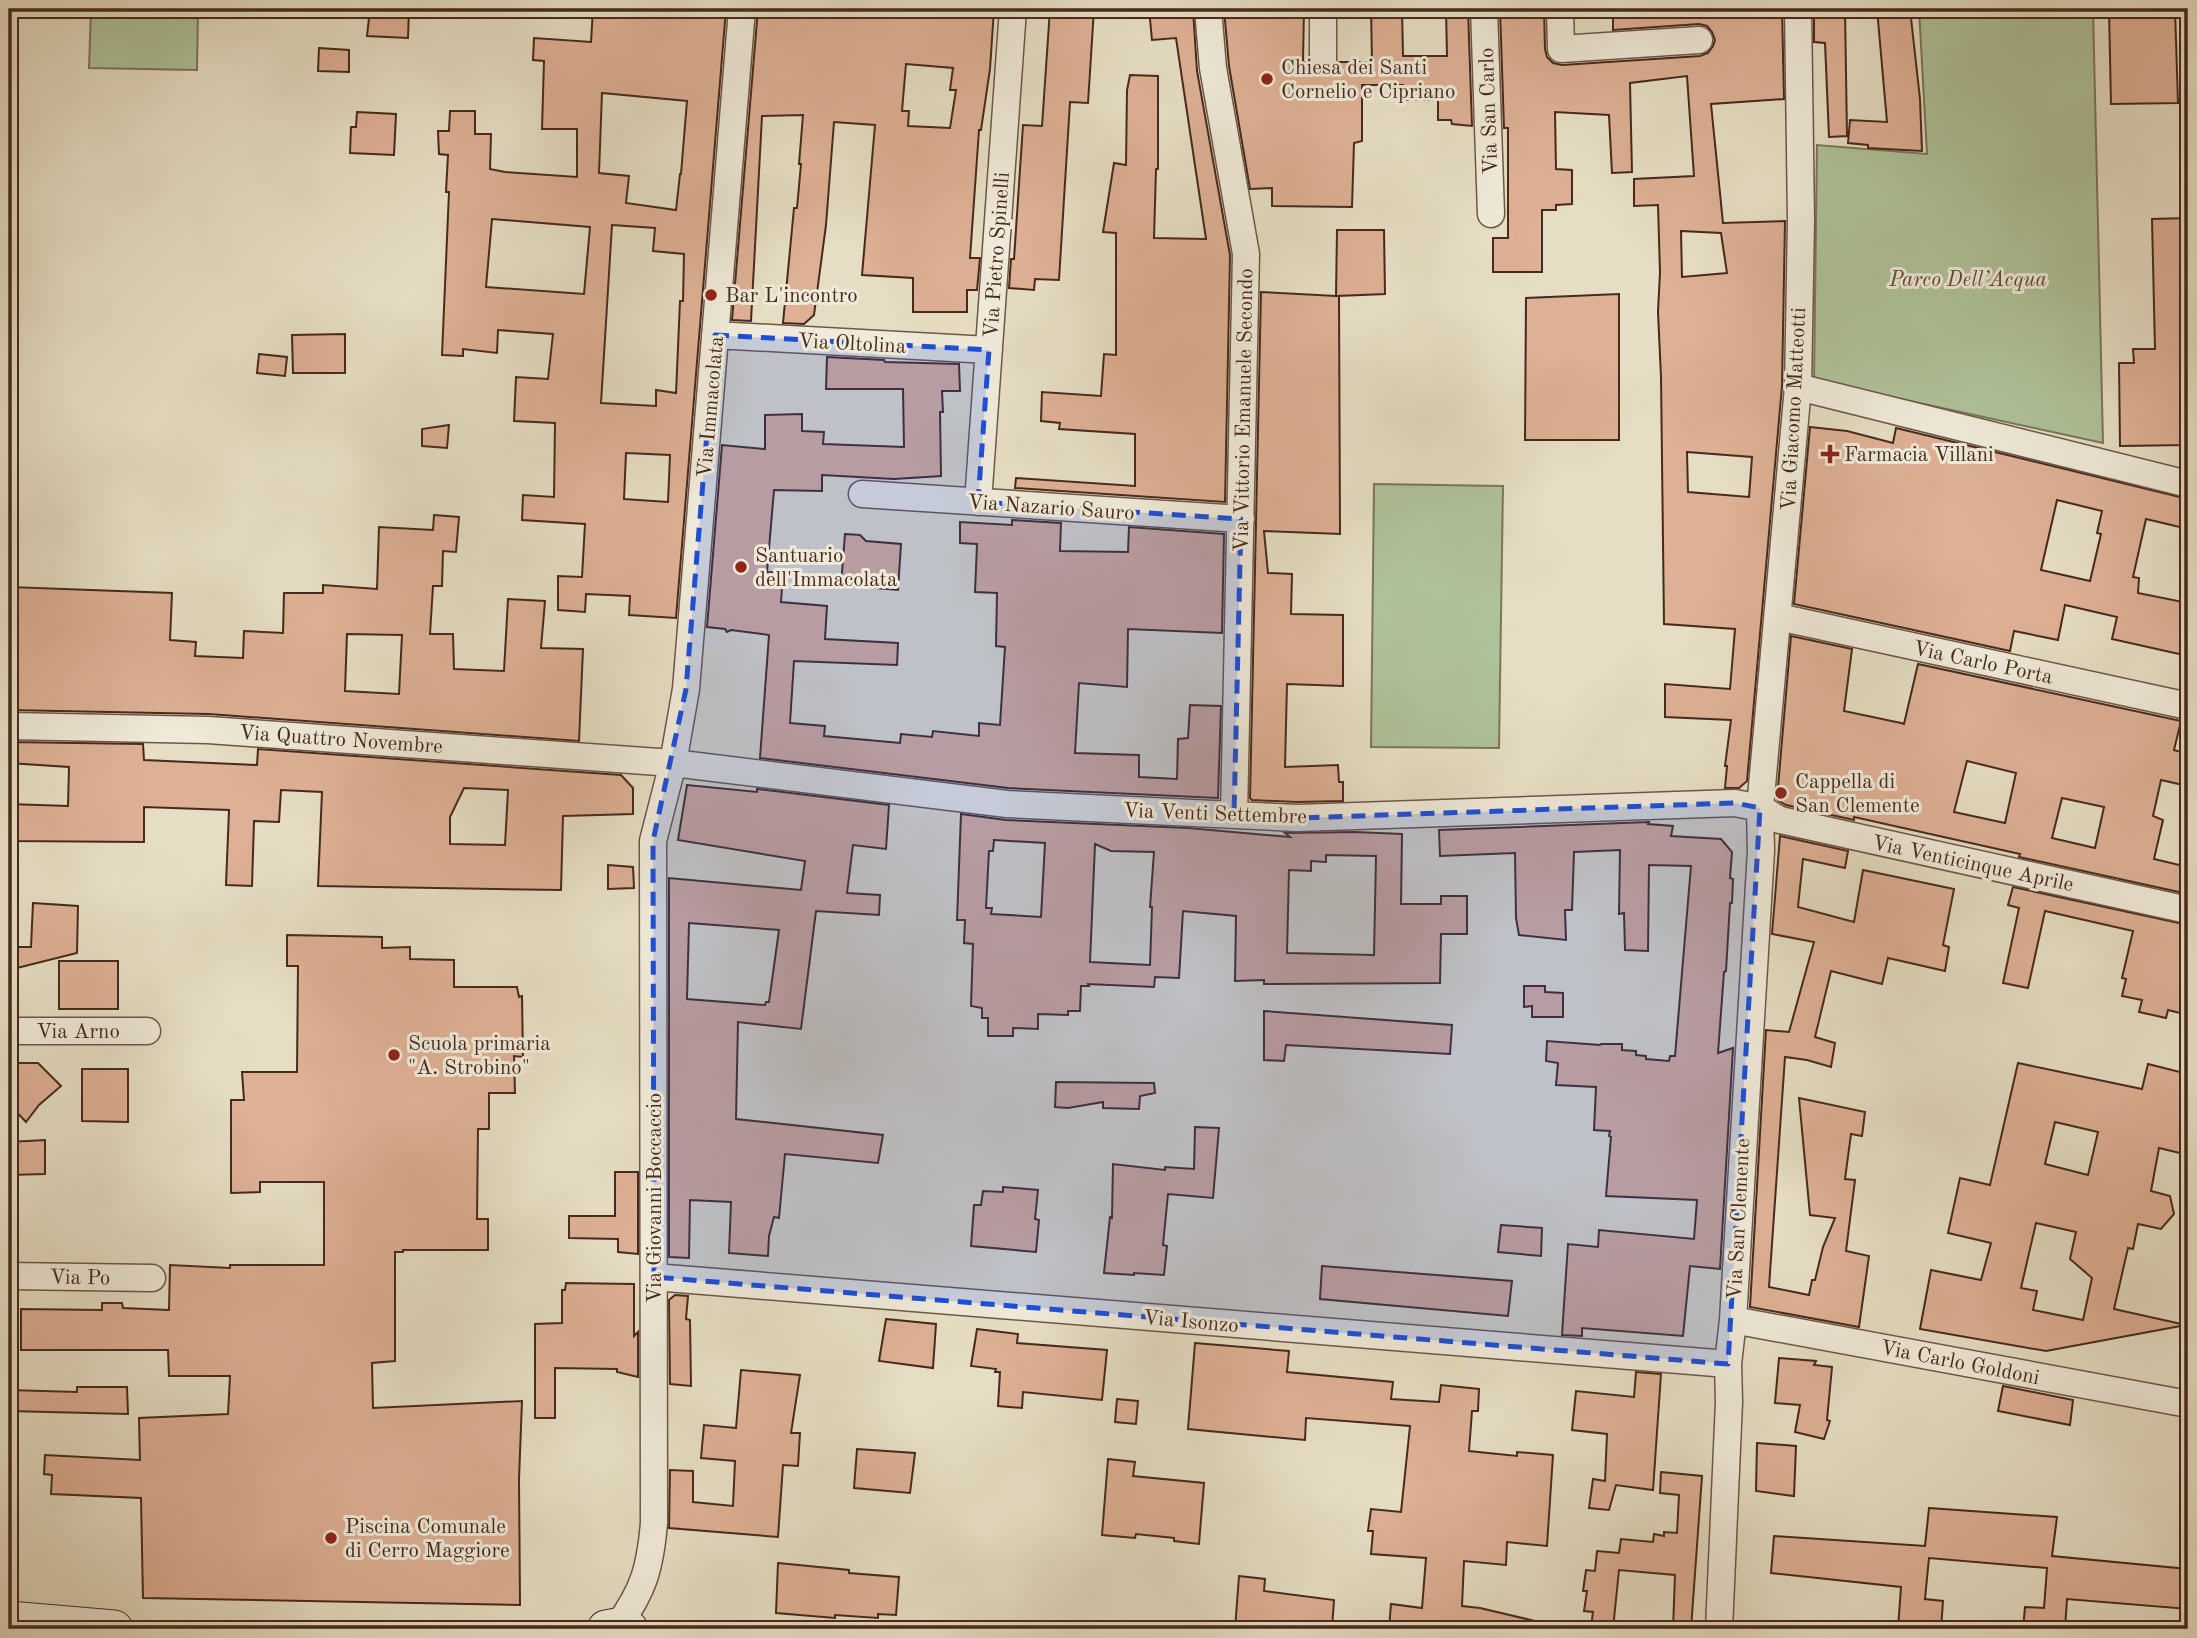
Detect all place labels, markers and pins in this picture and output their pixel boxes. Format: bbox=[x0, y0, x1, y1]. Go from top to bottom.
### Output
place label: Chiesa dei Santi Cornelio e Cipriano bbox=[1281, 58, 1455, 103]
marker: Chiesa dei Santi Cornelio e Cipriano bbox=[1259, 71, 1275, 87]
place label: Bar L'incontro bbox=[725, 286, 858, 307]
marker: Bar L'incontro bbox=[703, 287, 719, 303]
place label: Farmacia Villani bbox=[1844, 445, 1994, 466]
marker: Farmacia Villani bbox=[1822, 446, 1838, 462]
place label: Santuario dell'Immacolata bbox=[755, 546, 897, 591]
marker: Santuario dell'Immacolata bbox=[733, 559, 749, 575]
place label: Cappella di San Clemente bbox=[1795, 772, 1920, 817]
marker: Cappella di San Clemente bbox=[1773, 785, 1789, 801]
place label: Scuola primaria "A. Strobino" bbox=[408, 1034, 551, 1079]
marker: Scuola primaria "A. Strobino" bbox=[386, 1047, 402, 1063]
place label: Piscina Comunale di Cerro Maggiore bbox=[345, 1517, 510, 1562]
marker: Piscina Comunale di Cerro Maggiore bbox=[323, 1530, 339, 1546]

